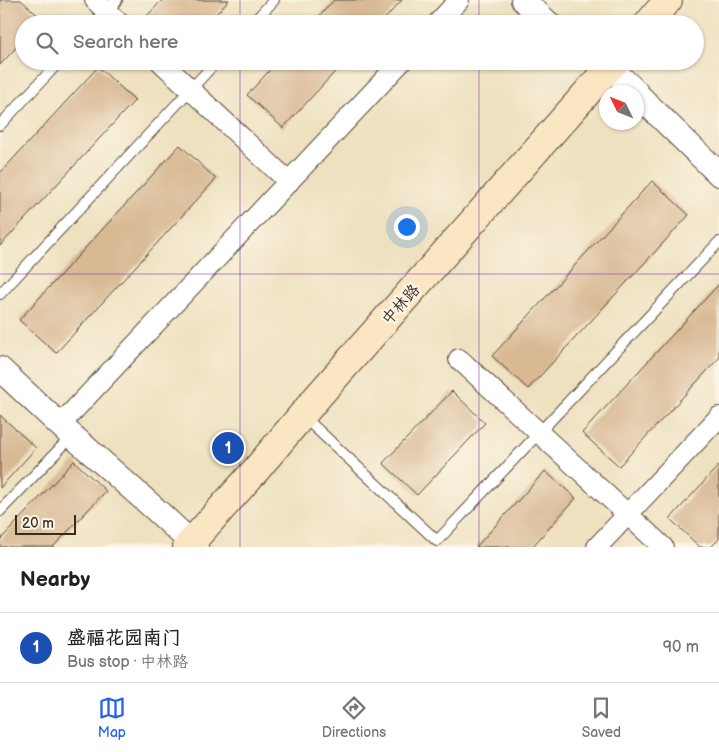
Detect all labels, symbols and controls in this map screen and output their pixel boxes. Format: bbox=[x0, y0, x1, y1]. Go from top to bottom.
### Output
search box bbox=[15, 15, 704, 70]
icon: search bbox=[33, 29, 61, 57]
text: Search here bbox=[73, 31, 178, 54]
north arrow bbox=[599, 85, 644, 130]
your location bbox=[394, 214, 420, 240]
street label: 中林路 bbox=[378, 281, 424, 329]
pin: 1 bbox=[212, 429, 244, 467]
scale bar bbox=[15, 512, 76, 535]
text: 20 m bbox=[22, 515, 54, 532]
text: Nearby bbox=[20, 567, 90, 592]
text: 盛福花园南门 bbox=[67, 627, 181, 650]
text: 1 bbox=[33, 638, 39, 657]
text: 90 m bbox=[663, 638, 699, 657]
text: Bus stop · 中林路 bbox=[67, 653, 188, 672]
tab: Map bbox=[98, 694, 126, 741]
tab: Directions bbox=[322, 694, 386, 741]
tab: Saved bbox=[582, 694, 621, 741]

